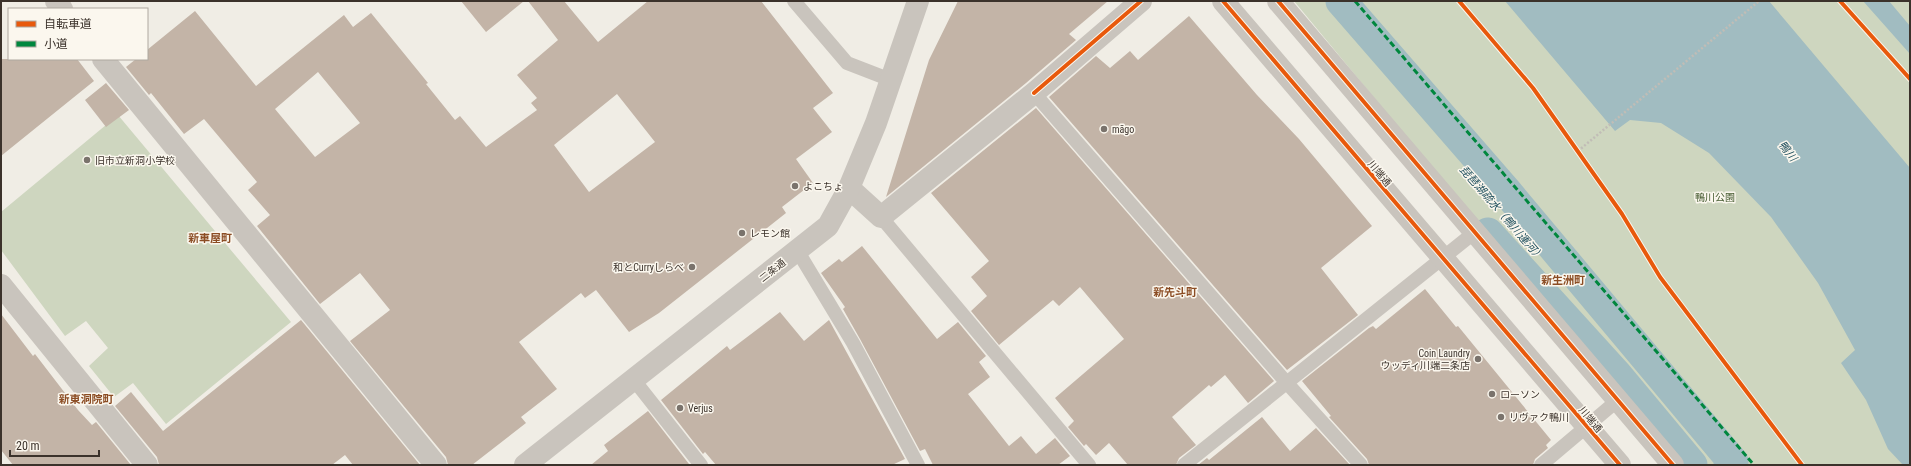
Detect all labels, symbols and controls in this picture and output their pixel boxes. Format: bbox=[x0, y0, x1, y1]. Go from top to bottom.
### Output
legend bbox=[8, 8, 148, 60]
text: 自転車道 bbox=[44, 17, 92, 31]
text: 小道 bbox=[44, 37, 68, 51]
marker: māgo bbox=[1099, 124, 1109, 134]
place label: māgo bbox=[1112, 124, 1134, 135]
water label: 鴨川 bbox=[1776, 139, 1800, 165]
marker: 旧市立新洞小学校 bbox=[82, 155, 92, 165]
place label: 旧市立新洞小学校 bbox=[95, 155, 175, 166]
street label: 川端通 bbox=[1366, 158, 1393, 188]
water label: 琵琶湖疏水（鴨川運河） bbox=[1457, 163, 1546, 263]
marker: よこちょ bbox=[790, 181, 800, 191]
place label: よこちょ bbox=[803, 181, 843, 192]
park label: 鴨川公園 bbox=[1695, 192, 1735, 203]
marker: レモン館 bbox=[737, 228, 747, 238]
place label: レモン館 bbox=[750, 228, 790, 239]
district label: 新車屋町 bbox=[188, 232, 232, 245]
street label: 二条通 bbox=[757, 257, 788, 284]
place label: 和とCurryしらべ bbox=[613, 262, 684, 273]
marker: 和とCurryしらべ bbox=[687, 262, 697, 272]
district label: 新生洲町 bbox=[1541, 274, 1585, 287]
district label: 新先斗町 bbox=[1153, 286, 1197, 299]
place label: Coin Laundry ウッディ川端二条店 bbox=[1381, 348, 1470, 371]
marker: Coin Laundry ウッディ川端二条店 bbox=[1473, 354, 1483, 364]
marker: ローソン bbox=[1487, 389, 1497, 399]
place label: ローソン bbox=[1500, 389, 1540, 400]
district label: 新東洞院町 bbox=[59, 393, 114, 406]
marker: Verjus bbox=[675, 403, 685, 413]
place label: Verjus bbox=[688, 403, 713, 414]
street label: 川端通 bbox=[1577, 404, 1604, 434]
marker: リヴァク鴨川 bbox=[1496, 412, 1506, 422]
place label: リヴァク鴨川 bbox=[1509, 412, 1569, 423]
scale bar bbox=[10, 432, 99, 458]
text: 20 m bbox=[16, 439, 40, 453]

